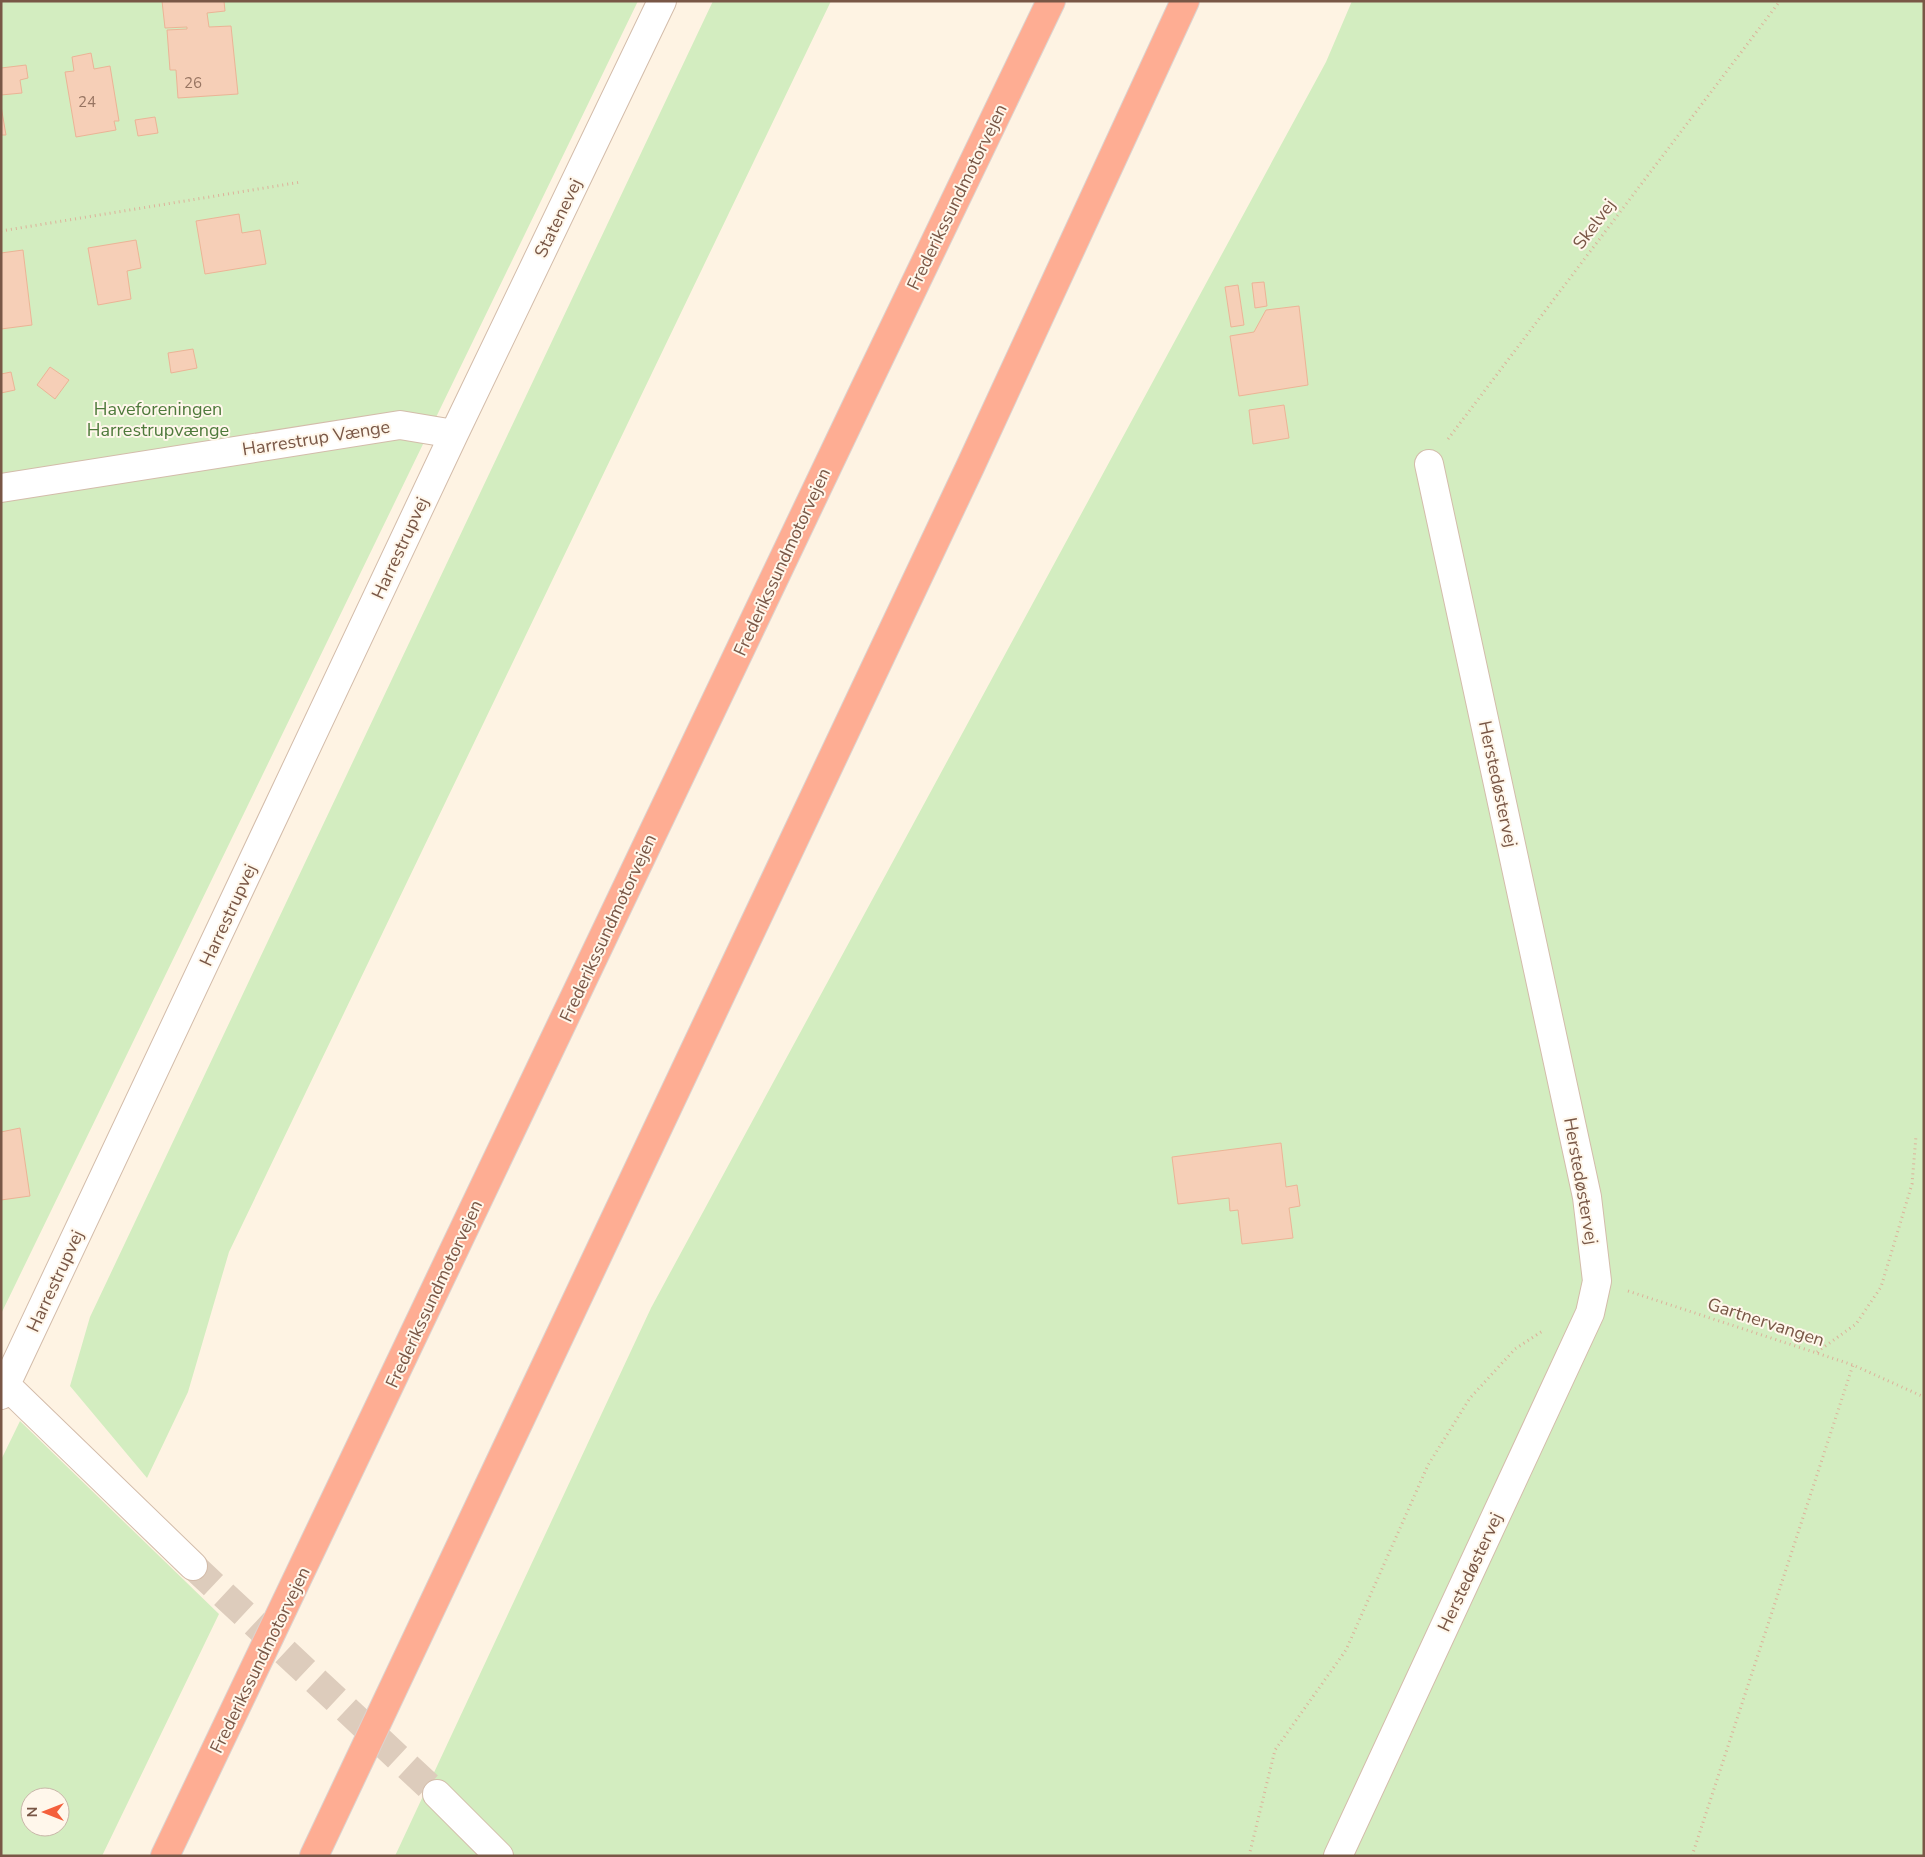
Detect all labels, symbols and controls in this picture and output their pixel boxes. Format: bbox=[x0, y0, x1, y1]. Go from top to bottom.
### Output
house number: 26 bbox=[184, 73, 202, 93]
house number: 24 bbox=[78, 92, 96, 112]
street label: Frederikssundmotorvejen bbox=[901, 100, 1013, 294]
street label: Statenevej bbox=[529, 174, 587, 262]
street label: Skelvej bbox=[1567, 194, 1621, 254]
park label: Haveforeningen Harrestrupvænge bbox=[87, 397, 229, 442]
street label: Harrestrup Vænge bbox=[240, 414, 392, 462]
street label: Frederikssundmotorvejen bbox=[728, 464, 836, 660]
street label: Harrestrupvej bbox=[366, 493, 434, 603]
street label: Herstedøstervej bbox=[1473, 719, 1523, 849]
street label: Frederikssundmotorvejen bbox=[554, 830, 662, 1026]
street label: Harrestrupvej bbox=[194, 860, 262, 970]
street label: Herstedøstervej bbox=[1558, 1115, 1604, 1247]
street label: Frederikssundmotorvejen bbox=[380, 1196, 488, 1392]
street label: Harrestrupvej bbox=[21, 1226, 89, 1336]
street label: Gartnervangen bbox=[1704, 1292, 1828, 1352]
street label: Herstedøstervej bbox=[1432, 1509, 1508, 1635]
street label: Frederikssundmotorvejen bbox=[204, 1563, 316, 1757]
north arrow bbox=[20, 1787, 70, 1837]
text: N bbox=[23, 1807, 42, 1817]

